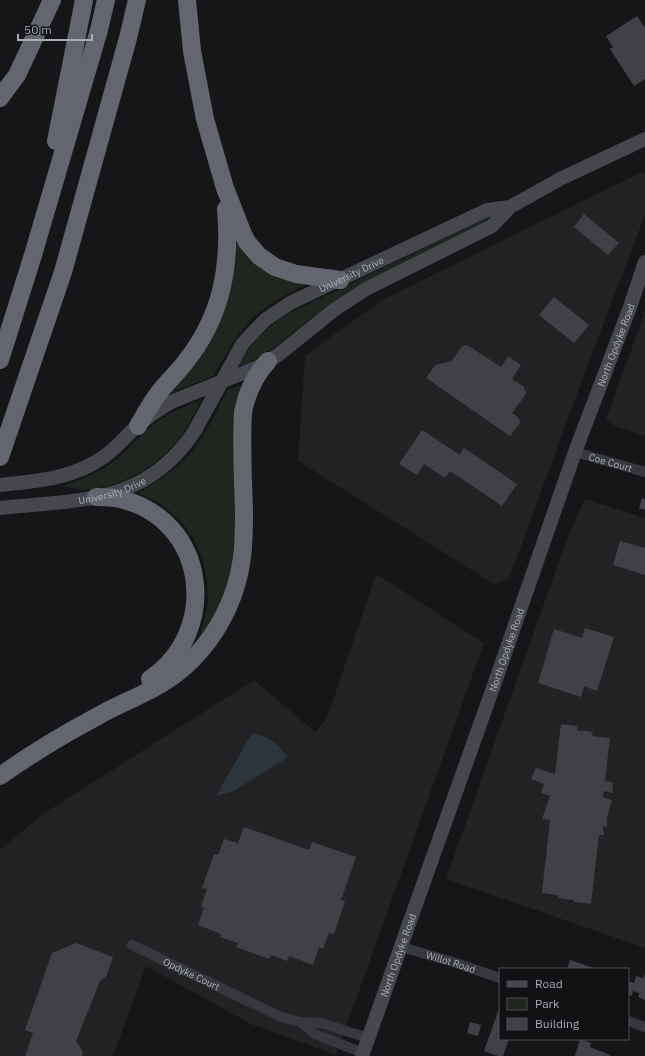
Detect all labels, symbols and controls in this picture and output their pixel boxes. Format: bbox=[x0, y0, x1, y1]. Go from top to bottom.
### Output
scale bar bbox=[18, 16, 92, 42]
text: 50 m bbox=[24, 22, 52, 37]
street label: University Drive bbox=[317, 253, 386, 296]
street label: North Opdyke Road bbox=[594, 302, 638, 388]
street label: Coe Court bbox=[587, 450, 634, 475]
street label: University Drive bbox=[77, 474, 149, 507]
street label: North Opdyke Road bbox=[486, 606, 527, 694]
street label: North Opdyke Road bbox=[378, 912, 419, 999]
street label: Willot Road bbox=[424, 948, 477, 976]
street label: Opdyke Court bbox=[161, 955, 222, 994]
legend bbox=[499, 968, 629, 1040]
text: Road bbox=[535, 976, 563, 991]
text: Park bbox=[535, 996, 560, 1011]
text: Building bbox=[535, 1016, 580, 1031]

